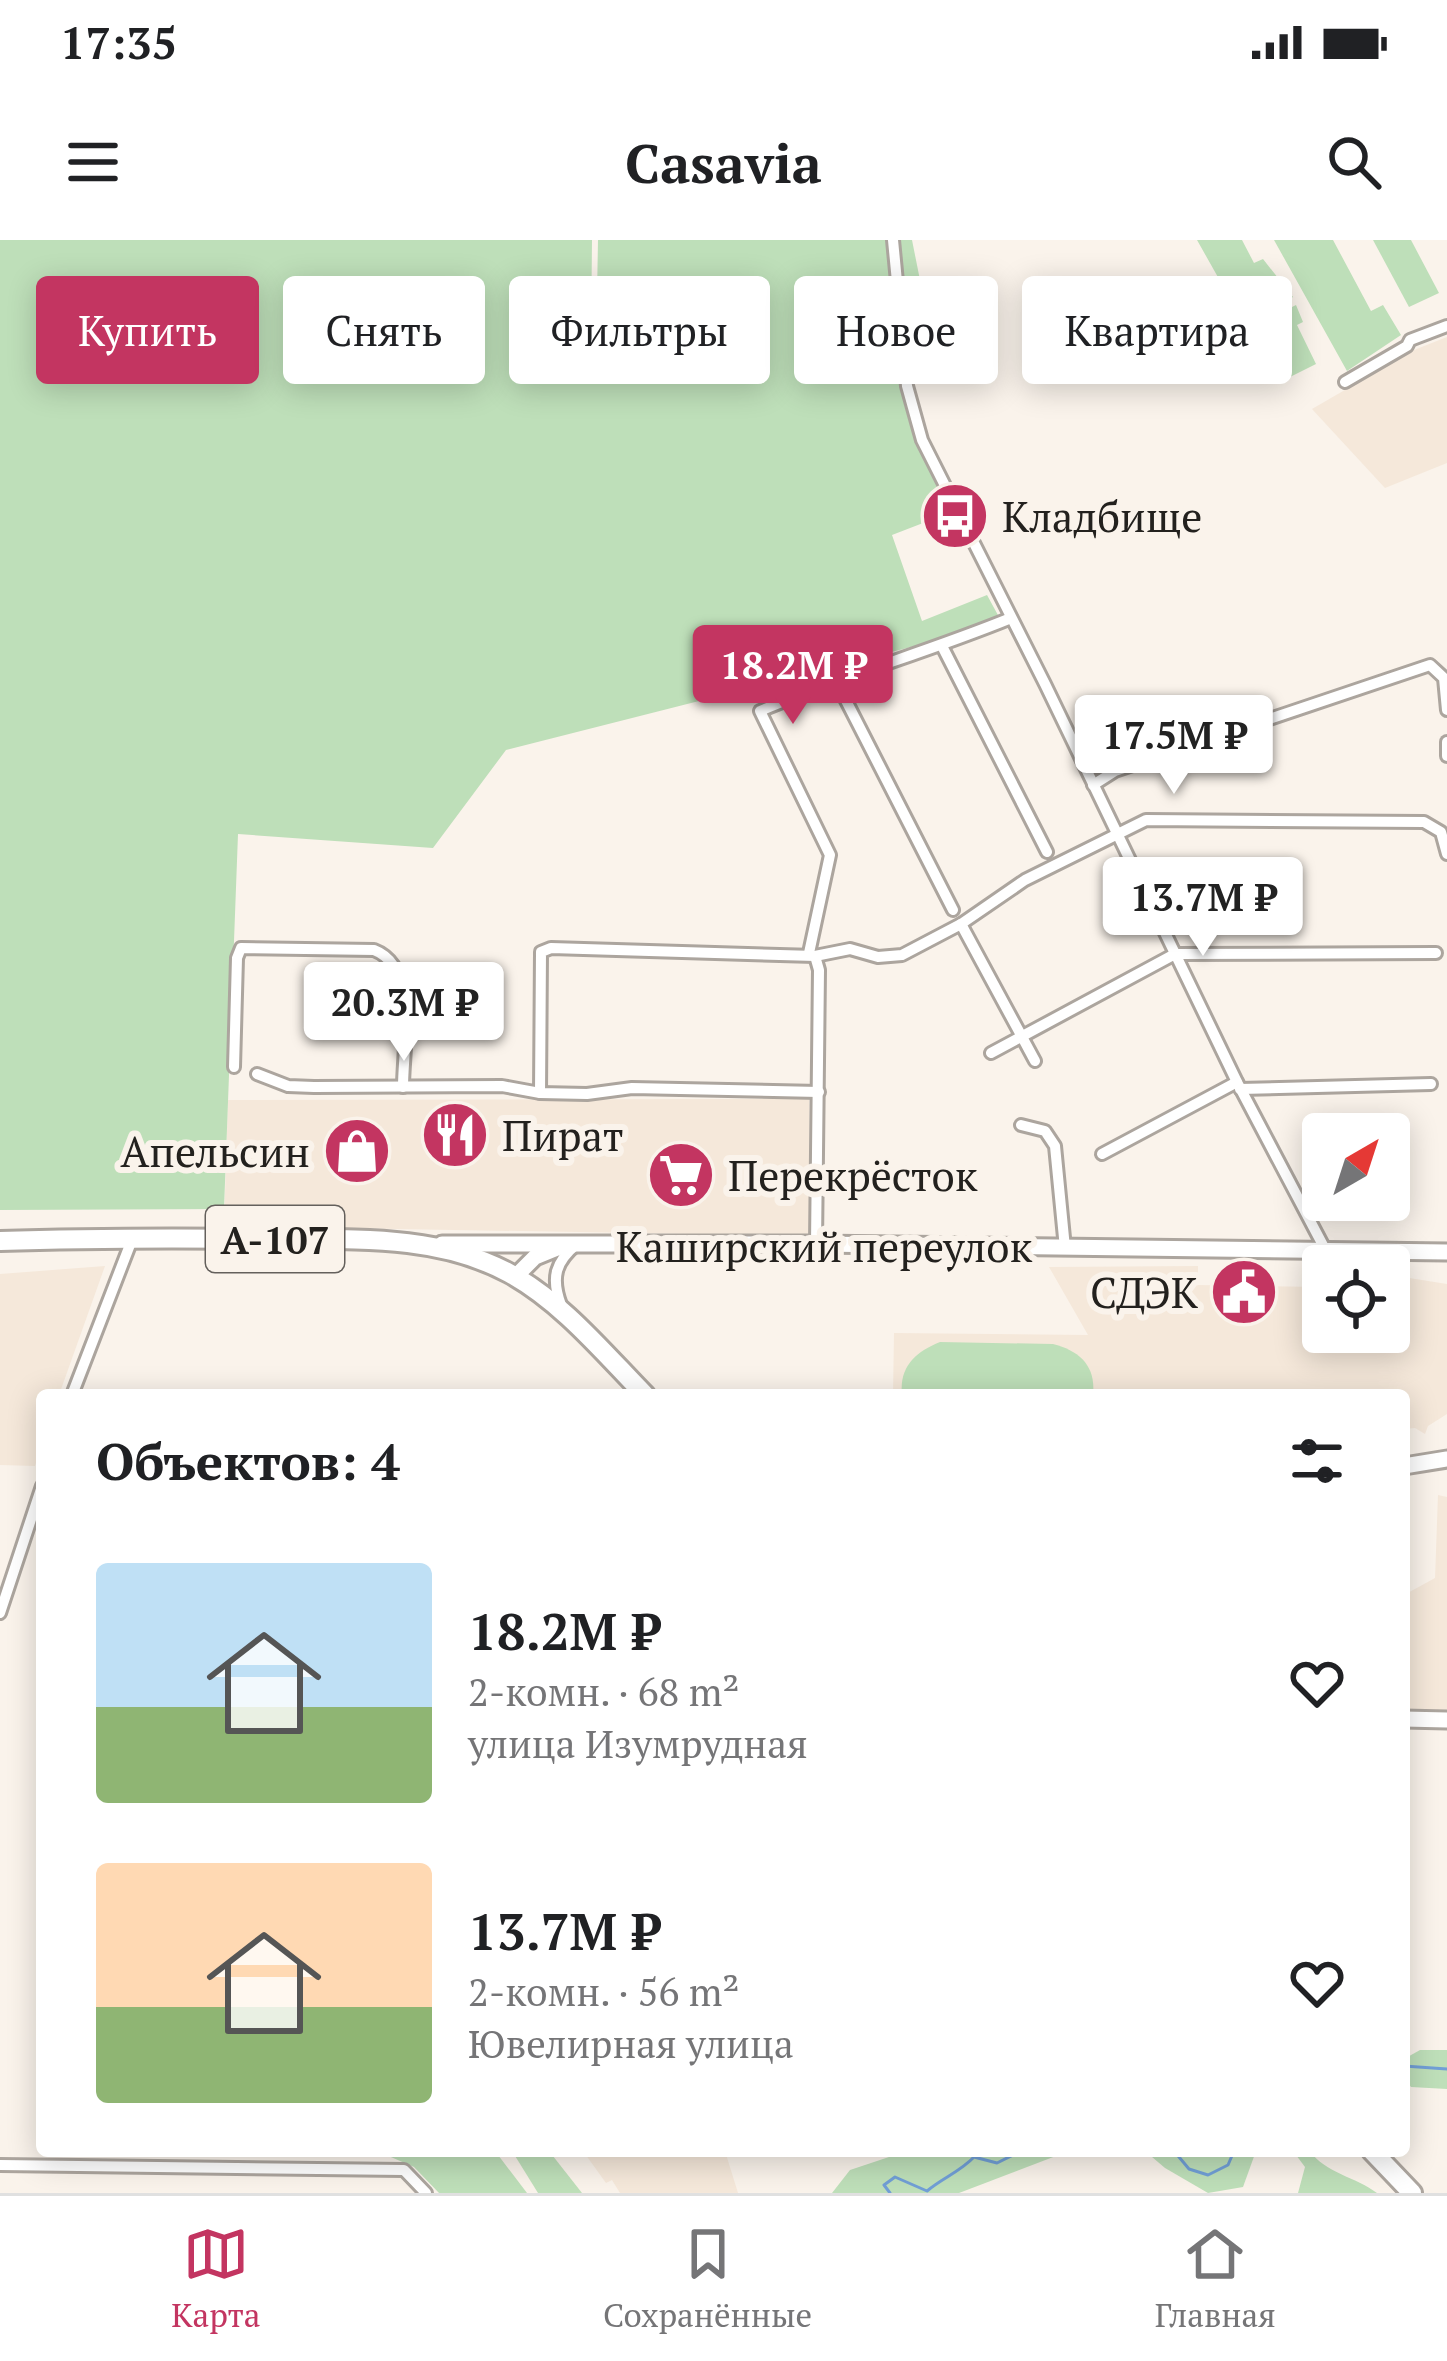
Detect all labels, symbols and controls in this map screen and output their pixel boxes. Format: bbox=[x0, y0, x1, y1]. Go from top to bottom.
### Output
text: 17:35 bbox=[60, 12, 177, 72]
text: Casavia bbox=[625, 127, 822, 198]
icon: menu bbox=[60, 129, 126, 195]
icon: search bbox=[1321, 129, 1387, 195]
chip: Купить bbox=[36, 276, 259, 384]
chip: Снять bbox=[283, 276, 485, 384]
chip: Фильтры bbox=[509, 276, 770, 384]
chip: Новое bbox=[794, 276, 998, 384]
chip: Квартира bbox=[1022, 276, 1292, 384]
bus stop icon: Кладбище bbox=[920, 481, 990, 551]
place label: Кладбище bbox=[1002, 488, 1202, 544]
pin: 18.2M ₽ bbox=[682, 625, 904, 727]
text: 18.2M ₽ bbox=[720, 638, 866, 690]
pin: 17.5M ₽ bbox=[1063, 695, 1285, 797]
text: 17.5M ₽ bbox=[1102, 708, 1246, 760]
pin: 13.7M ₽ bbox=[1092, 857, 1314, 959]
text: 13.7M ₽ bbox=[1130, 870, 1276, 922]
pin: 20.3M ₽ bbox=[293, 962, 515, 1064]
text: 20.3M ₽ bbox=[331, 975, 477, 1027]
restaurant icon: Пират bbox=[420, 1100, 490, 1170]
place label: Пират bbox=[502, 1107, 624, 1163]
north arrow bbox=[1302, 1113, 1410, 1221]
map controls bbox=[1302, 1113, 1410, 1353]
shop icon: Апельсин bbox=[322, 1116, 392, 1186]
place label: Апельсин bbox=[121, 1123, 310, 1179]
supermarket icon: Перекрёсток bbox=[646, 1140, 716, 1210]
place label: Перекрёсток bbox=[728, 1147, 978, 1203]
road number: А-107 bbox=[206, 1206, 344, 1272]
street label: Каширский переулок bbox=[616, 1218, 1033, 1274]
button: locate bbox=[1302, 1245, 1410, 1353]
public building icon: СДЭК bbox=[1209, 1257, 1279, 1327]
place label: СДЭК bbox=[1090, 1264, 1199, 1320]
text: Объектов: 4 bbox=[96, 1427, 400, 1495]
icon: filters bbox=[1284, 1428, 1350, 1494]
text: 18.2M ₽ bbox=[468, 1597, 660, 1665]
icon: home bbox=[192, 1611, 336, 1755]
icon: heart bbox=[1284, 1650, 1350, 1716]
text: 2-комн. · 68 m² bbox=[468, 1665, 739, 1717]
text: улица Изумрудная bbox=[468, 1717, 808, 1769]
text: 13.7M ₽ bbox=[468, 1897, 660, 1965]
icon: home bbox=[192, 1911, 336, 2055]
icon: heart bbox=[1284, 1950, 1350, 2016]
text: 2-комн. · 56 m² bbox=[468, 1965, 739, 2017]
text: Ювелирная улица bbox=[468, 2017, 794, 2069]
tab: Карта bbox=[171, 2221, 260, 2336]
tab: Сохранённые bbox=[603, 2221, 812, 2336]
tab: Главная bbox=[1155, 2221, 1276, 2336]

